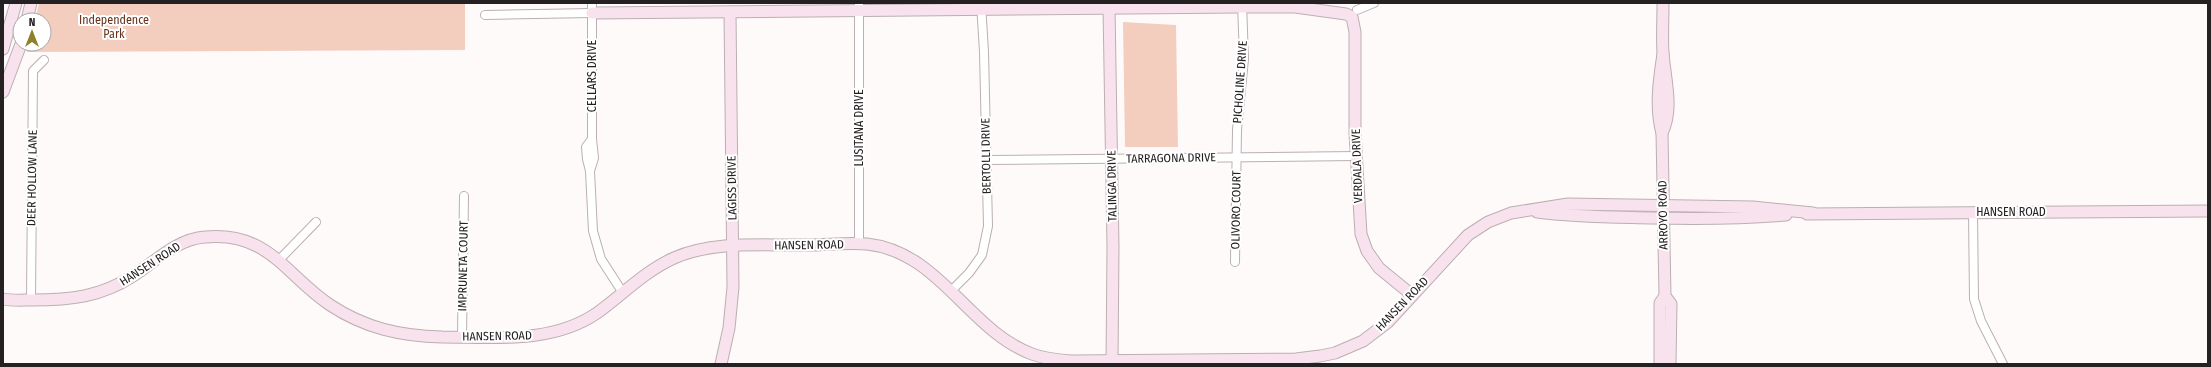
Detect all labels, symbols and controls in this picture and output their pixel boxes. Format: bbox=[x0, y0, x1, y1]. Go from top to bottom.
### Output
north arrow bbox=[12, 12, 52, 52]
park label: Independence Park bbox=[79, 13, 149, 41]
text: N bbox=[29, 16, 35, 29]
street label: CELLARS DRIVE bbox=[585, 39, 599, 112]
street label: PICHOLINE DRIVE bbox=[1230, 40, 1250, 124]
street label: LUSITANA DRIVE bbox=[852, 89, 866, 167]
street label: BERTOLLI DRIVE bbox=[978, 117, 994, 194]
street label: VERDALA DRIVE bbox=[1349, 128, 1365, 203]
street label: DEER HOLLOW LANE bbox=[24, 129, 40, 226]
street label: TALINGA DRIVE bbox=[1104, 150, 1120, 222]
street label: TARRAGONA DRIVE bbox=[1126, 150, 1216, 166]
street label: LAGISS DRIVE bbox=[724, 155, 740, 220]
street label: OLIVORO COURT bbox=[1228, 170, 1244, 249]
street label: ARROYO ROAD bbox=[1655, 180, 1671, 250]
street label: HANSEN ROAD bbox=[1976, 205, 2046, 219]
street label: IMPRUNETA COURT bbox=[455, 220, 471, 312]
street label: HANSEN ROAD bbox=[774, 237, 844, 253]
street label: HANSEN ROAD bbox=[117, 239, 183, 289]
street label: HANSEN ROAD bbox=[1373, 274, 1431, 334]
street label: HANSEN ROAD bbox=[462, 328, 532, 344]

